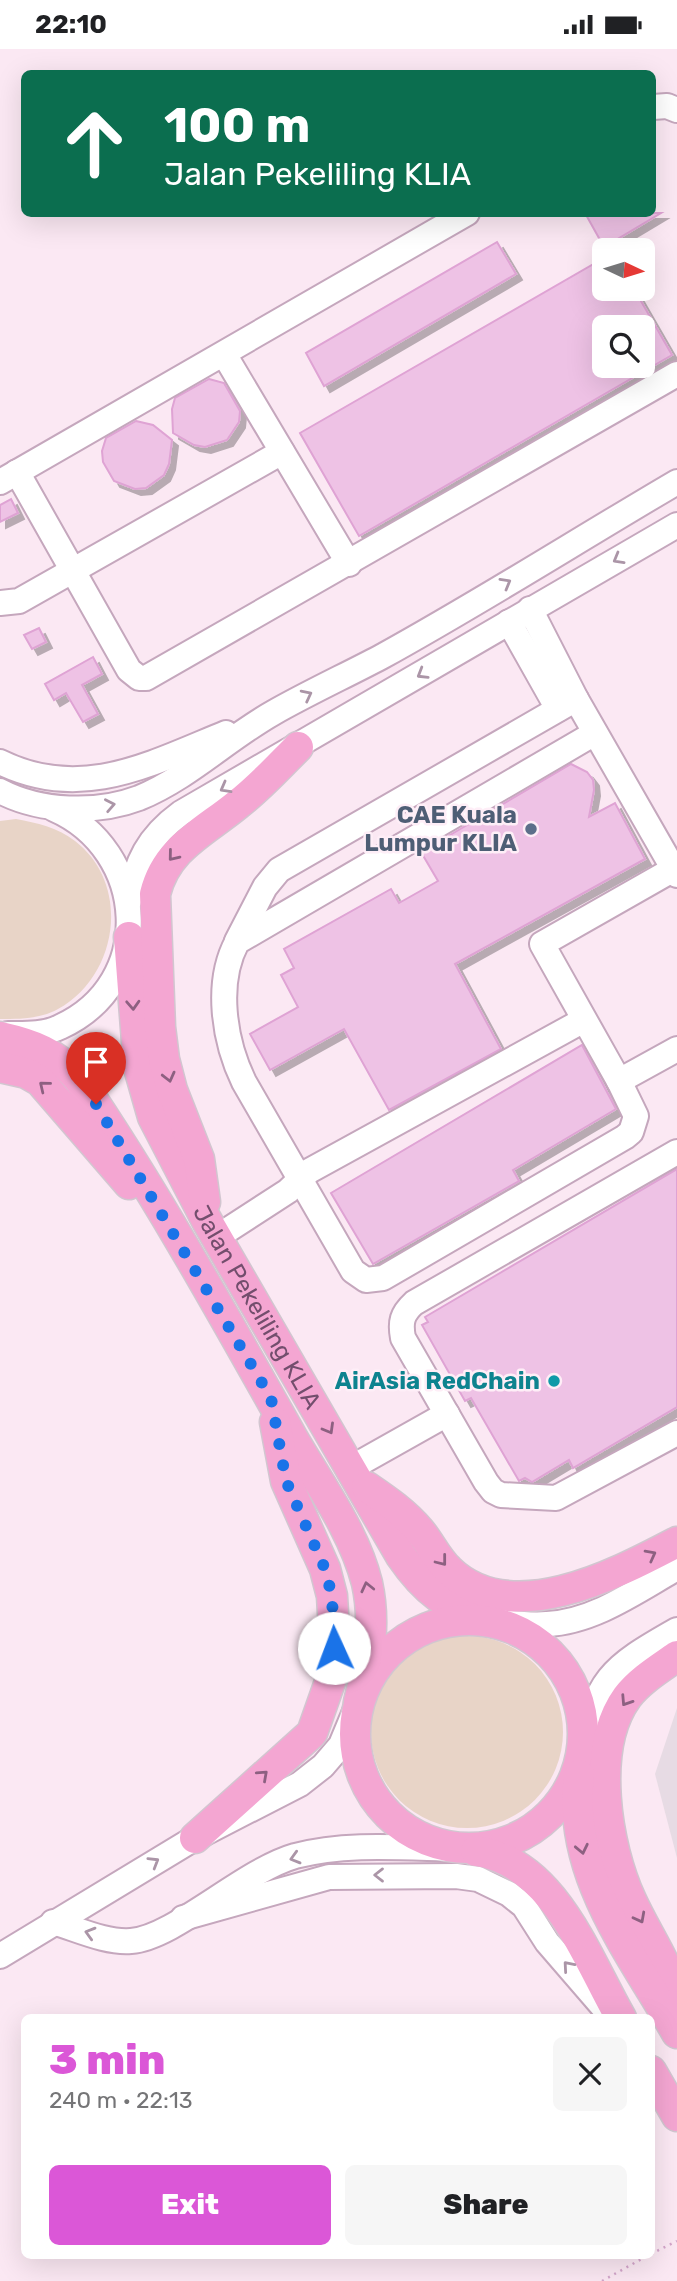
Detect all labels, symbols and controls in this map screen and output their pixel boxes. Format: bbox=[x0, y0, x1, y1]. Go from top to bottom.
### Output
text: 22:10 bbox=[35, 9, 107, 40]
text: 100 m bbox=[164, 96, 310, 154]
icon: ahead bbox=[49, 98, 140, 189]
text: Jalan Pekeliling KLIA bbox=[164, 155, 471, 193]
north arrow bbox=[592, 238, 654, 301]
map controls bbox=[592, 238, 655, 378]
button: search bbox=[592, 315, 655, 378]
one-way arrow bbox=[612, 550, 625, 563]
one-way arrow bbox=[498, 579, 511, 592]
one-way arrow bbox=[416, 665, 429, 678]
one-way arrow bbox=[300, 690, 313, 703]
one-way arrow bbox=[220, 780, 232, 793]
one-way arrow bbox=[104, 798, 116, 813]
place label: CAE Kuala Lumpur KLIA bbox=[364, 801, 517, 857]
marker: CAE Kuala Lumpur KLIA bbox=[523, 821, 539, 837]
one-way arrow bbox=[169, 849, 182, 861]
one-way arrow bbox=[125, 1000, 140, 1011]
pin bbox=[66, 1032, 126, 1104]
icon: arrive bbox=[77, 1043, 115, 1081]
one-way arrow bbox=[161, 1071, 175, 1083]
one-way arrow bbox=[39, 1081, 52, 1094]
street label: Jalan Pekeliling KLIA bbox=[187, 1201, 327, 1414]
place label: AirAsia RedChain bbox=[335, 1367, 540, 1395]
marker: AirAsia RedChain bbox=[546, 1373, 562, 1389]
one-way arrow bbox=[320, 1422, 333, 1435]
one-way arrow bbox=[644, 1550, 657, 1564]
one-way arrow bbox=[434, 1553, 447, 1566]
one-way arrow bbox=[361, 1581, 375, 1593]
position arrow bbox=[297, 1611, 371, 1685]
one-way arrow bbox=[622, 1693, 635, 1706]
one-way arrow bbox=[255, 1771, 268, 1783]
one-way arrow bbox=[573, 1843, 588, 1855]
one-way arrow bbox=[289, 1849, 301, 1864]
one-way arrow bbox=[147, 1857, 160, 1870]
one-way arrow bbox=[374, 1867, 384, 1883]
one-way arrow bbox=[632, 1911, 646, 1924]
one-way arrow bbox=[84, 1926, 96, 1941]
one-way arrow bbox=[564, 1961, 576, 1974]
text: 3 min bbox=[49, 2035, 165, 2085]
button: close bbox=[553, 2037, 627, 2111]
text: 240 m · 22:13 bbox=[49, 2086, 193, 2114]
button: Exit bbox=[49, 2165, 331, 2245]
button: Share bbox=[345, 2165, 627, 2245]

